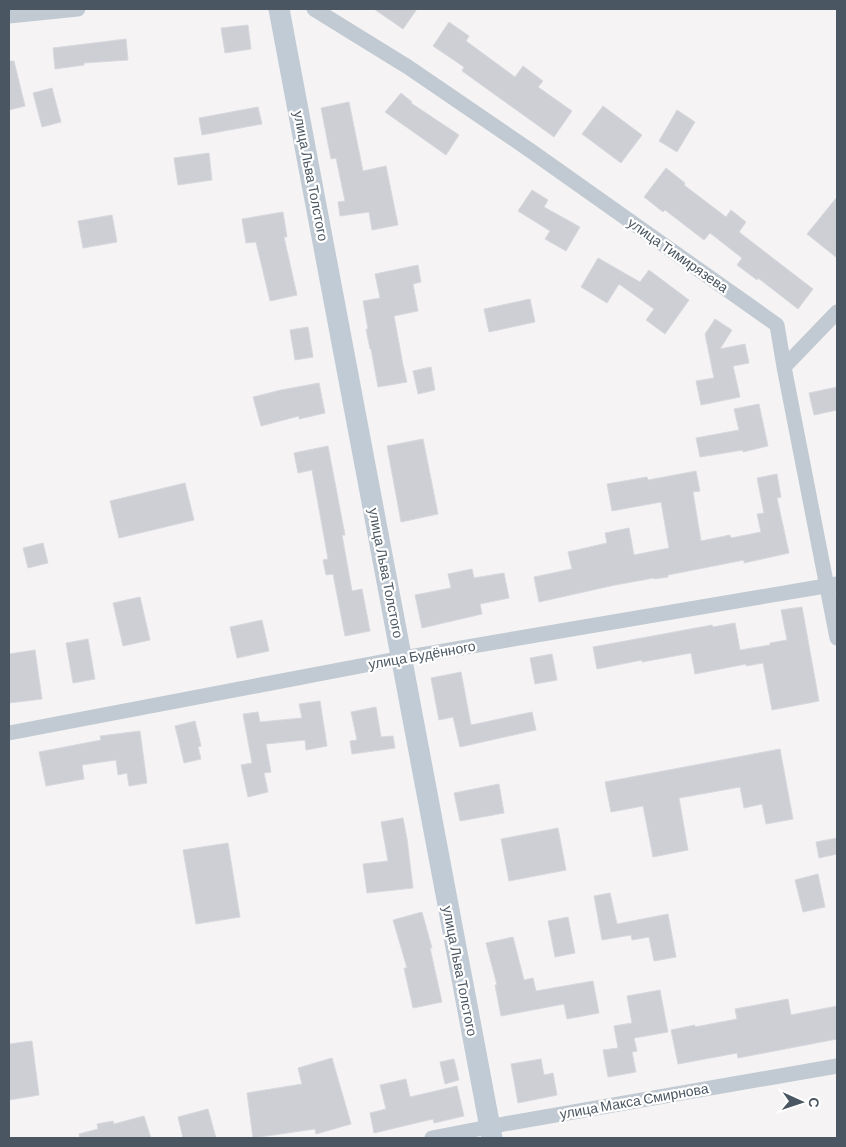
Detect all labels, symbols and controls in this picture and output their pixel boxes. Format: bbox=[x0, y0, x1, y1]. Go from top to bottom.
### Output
street label: улица Льва Толстого bbox=[291, 109, 333, 243]
street label: улица Тимирязева bbox=[625, 214, 732, 296]
street label: улица Льва Толстого bbox=[366, 506, 408, 640]
street label: улица Будённого bbox=[367, 637, 477, 672]
street label: улица Льва Толстого bbox=[440, 904, 482, 1038]
north arrow bbox=[776, 1077, 826, 1127]
street label: улица Макса Смирнова bbox=[558, 1079, 710, 1122]
text: С bbox=[806, 1097, 823, 1108]

